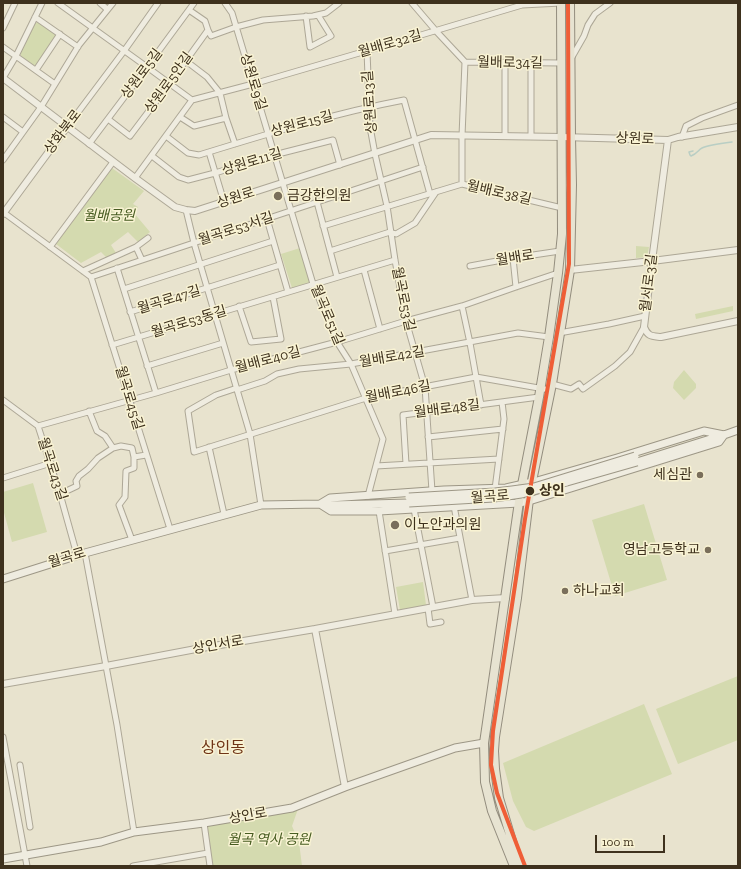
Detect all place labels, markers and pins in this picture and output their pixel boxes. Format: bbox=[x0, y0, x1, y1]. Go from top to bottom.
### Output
place label: 금강한의원 bbox=[287, 188, 351, 204]
marker: 금강한의원 bbox=[272, 190, 284, 202]
place label: 세심관 bbox=[653, 467, 692, 483]
marker: 세심관 bbox=[695, 470, 705, 480]
place label: 상인 bbox=[539, 483, 565, 499]
marker: 상인 bbox=[524, 485, 536, 497]
place label: 이노안과의원 bbox=[404, 517, 481, 533]
marker: 이노안과의원 bbox=[389, 519, 401, 531]
place label: 영남고등학교 bbox=[623, 542, 700, 558]
marker: 영남고등학교 bbox=[703, 545, 713, 555]
place label: 하나교회 bbox=[573, 583, 625, 599]
marker: 하나교회 bbox=[560, 586, 570, 596]

